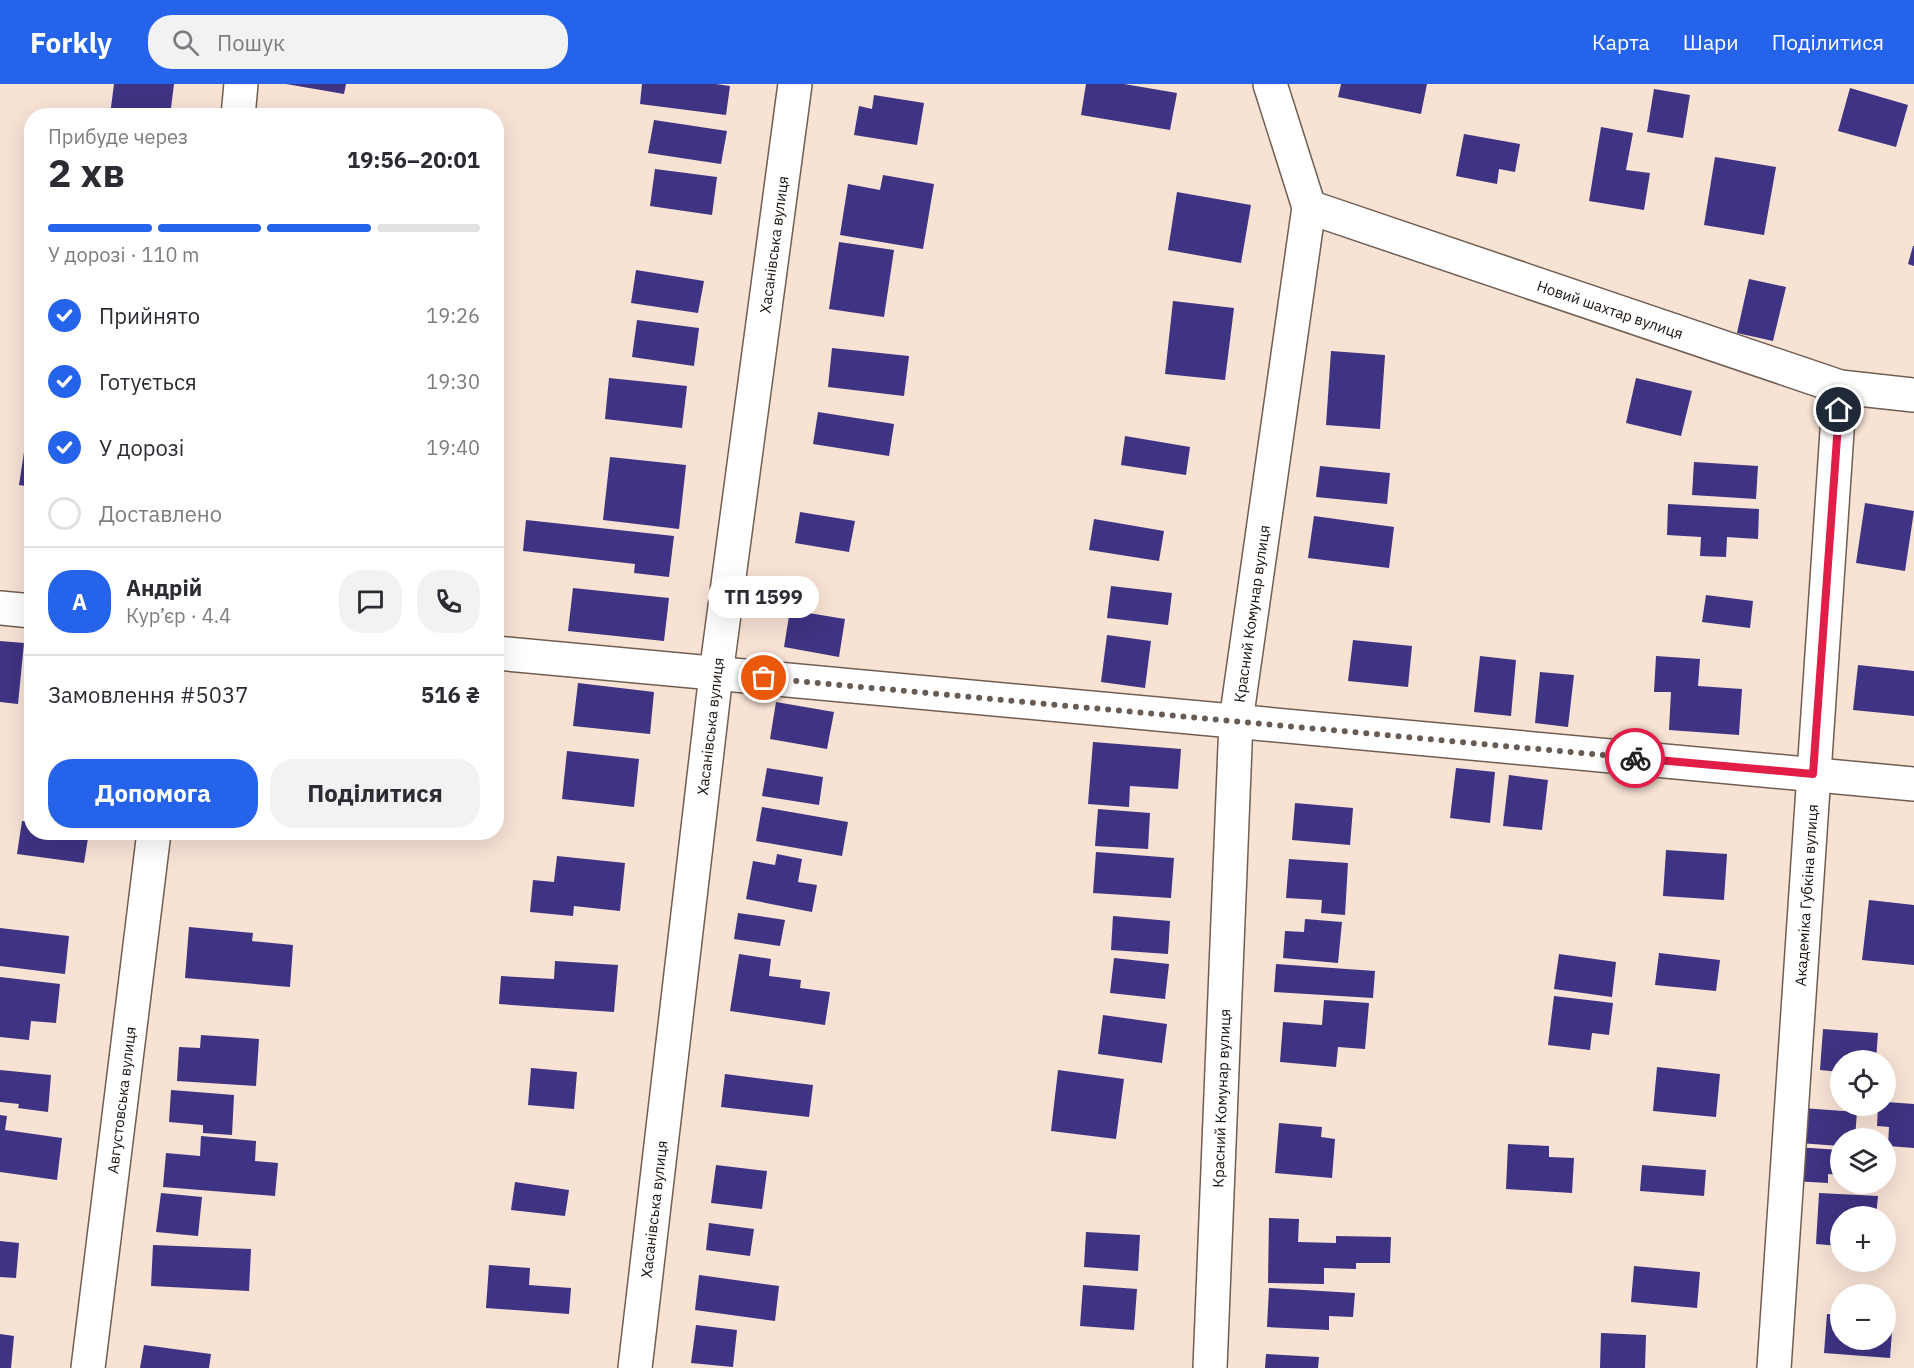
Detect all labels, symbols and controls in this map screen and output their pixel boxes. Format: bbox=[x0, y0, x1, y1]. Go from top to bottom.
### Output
search box bbox=[148, 15, 568, 69]
text: Forkly bbox=[30, 24, 112, 61]
icon: search bbox=[169, 26, 202, 59]
text: Пошук bbox=[217, 28, 285, 57]
text: Карта bbox=[1592, 28, 1650, 56]
text: Шари bbox=[1683, 28, 1739, 56]
text: Поділитися bbox=[1772, 28, 1884, 56]
text: Прибуде через bbox=[48, 123, 188, 150]
text: 19:56–20:01 bbox=[347, 145, 480, 174]
text: 2 хв bbox=[48, 147, 125, 198]
street label: Хасанівська вулиця bbox=[755, 175, 792, 314]
text: У дорозі · 110 m bbox=[48, 241, 200, 268]
street label: Новий шахтар вулиця bbox=[1535, 275, 1686, 343]
icon: check bbox=[48, 299, 81, 332]
text: Прийнято bbox=[99, 301, 200, 330]
text: 19:26 bbox=[426, 302, 480, 329]
icon: check bbox=[48, 365, 81, 398]
text: Готується bbox=[99, 367, 197, 396]
text: 19:30 bbox=[426, 368, 480, 395]
pin bbox=[1813, 384, 1864, 435]
icon: home bbox=[1822, 393, 1855, 426]
icon: check bbox=[48, 431, 81, 464]
text: У дорозі bbox=[99, 433, 184, 462]
text: 19:40 bbox=[426, 434, 480, 461]
text: Доставлено bbox=[99, 499, 222, 528]
street label: Красний Комунар вулиця bbox=[1229, 524, 1273, 704]
button: chat bbox=[339, 570, 402, 633]
button: phone bbox=[417, 570, 480, 633]
text: Андрій bbox=[126, 573, 202, 602]
callout: ТП 1599 bbox=[708, 576, 819, 618]
text: ТП 1599 bbox=[724, 583, 803, 610]
text: А bbox=[72, 587, 87, 616]
text: Кур’єр · 4.4 bbox=[126, 602, 231, 629]
pin bbox=[738, 652, 789, 703]
street label: Хасанівська вулиця bbox=[692, 656, 728, 796]
icon: bag bbox=[747, 661, 780, 694]
text: Замовлення #5037 bbox=[48, 680, 248, 709]
text: 516 ₴ bbox=[421, 680, 480, 709]
courier bbox=[1605, 728, 1665, 788]
icon: bike bbox=[1619, 742, 1652, 775]
button: Допомога bbox=[48, 759, 258, 828]
button: Поділитися bbox=[270, 759, 480, 828]
street label: Академіка Губкіна вулиця bbox=[1790, 803, 1821, 987]
street label: Красний Комунар вулиця bbox=[1208, 1008, 1234, 1188]
street label: Августовська вулиця bbox=[103, 1025, 139, 1175]
map controls bbox=[1830, 1050, 1896, 1350]
button: locate bbox=[1830, 1050, 1896, 1116]
button: layers bbox=[1830, 1128, 1896, 1194]
street label: Хасанівська вулиця bbox=[636, 1139, 671, 1279]
button: + bbox=[1830, 1206, 1896, 1272]
button: − bbox=[1830, 1284, 1896, 1350]

